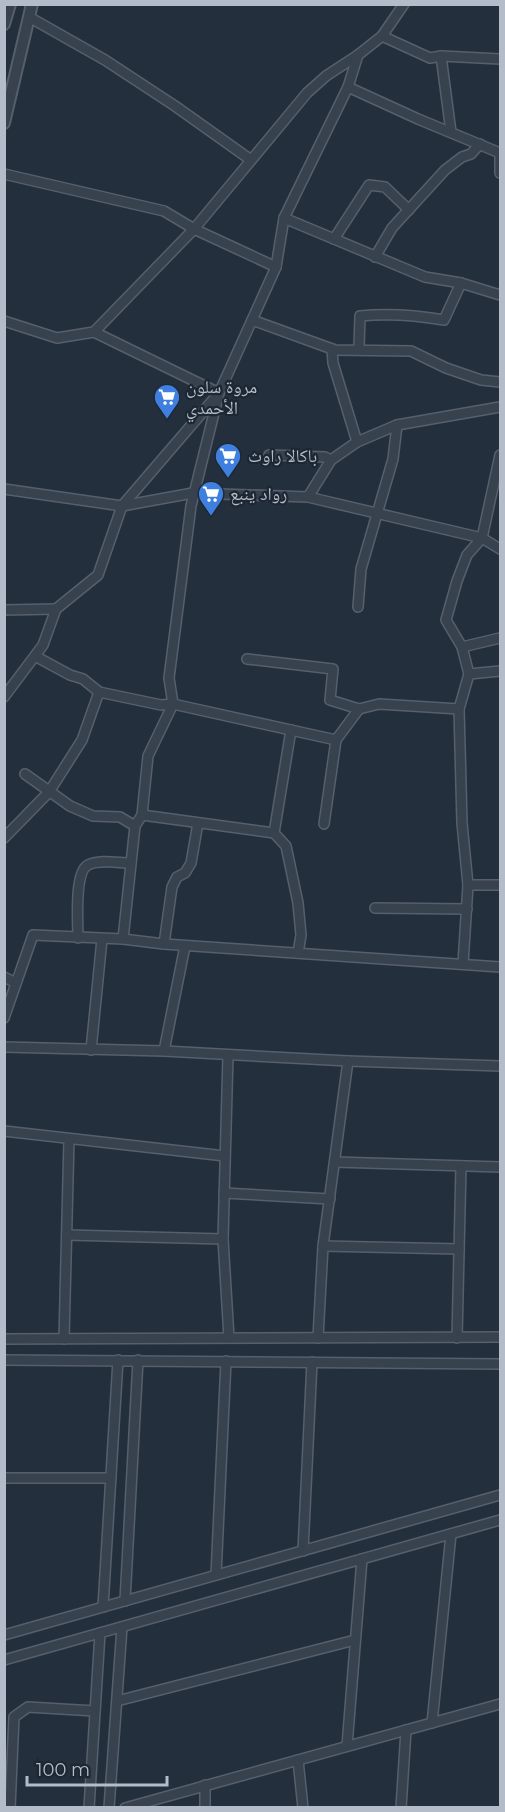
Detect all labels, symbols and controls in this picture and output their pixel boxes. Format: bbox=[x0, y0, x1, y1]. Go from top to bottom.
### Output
place label: مروة سلون الأحمدي bbox=[186, 376, 257, 423]
supermarket icon: مروة سلون الأحمدي bbox=[152, 382, 182, 420]
supermarket icon: باكالا راوث bbox=[213, 441, 243, 479]
place label: باكالا راوث bbox=[248, 445, 317, 467]
supermarket icon: رواد ينبع bbox=[196, 479, 226, 517]
place label: رواد ينبع bbox=[230, 483, 287, 506]
scale bar bbox=[27, 1749, 166, 1787]
text: 100 m bbox=[36, 1759, 90, 1781]

